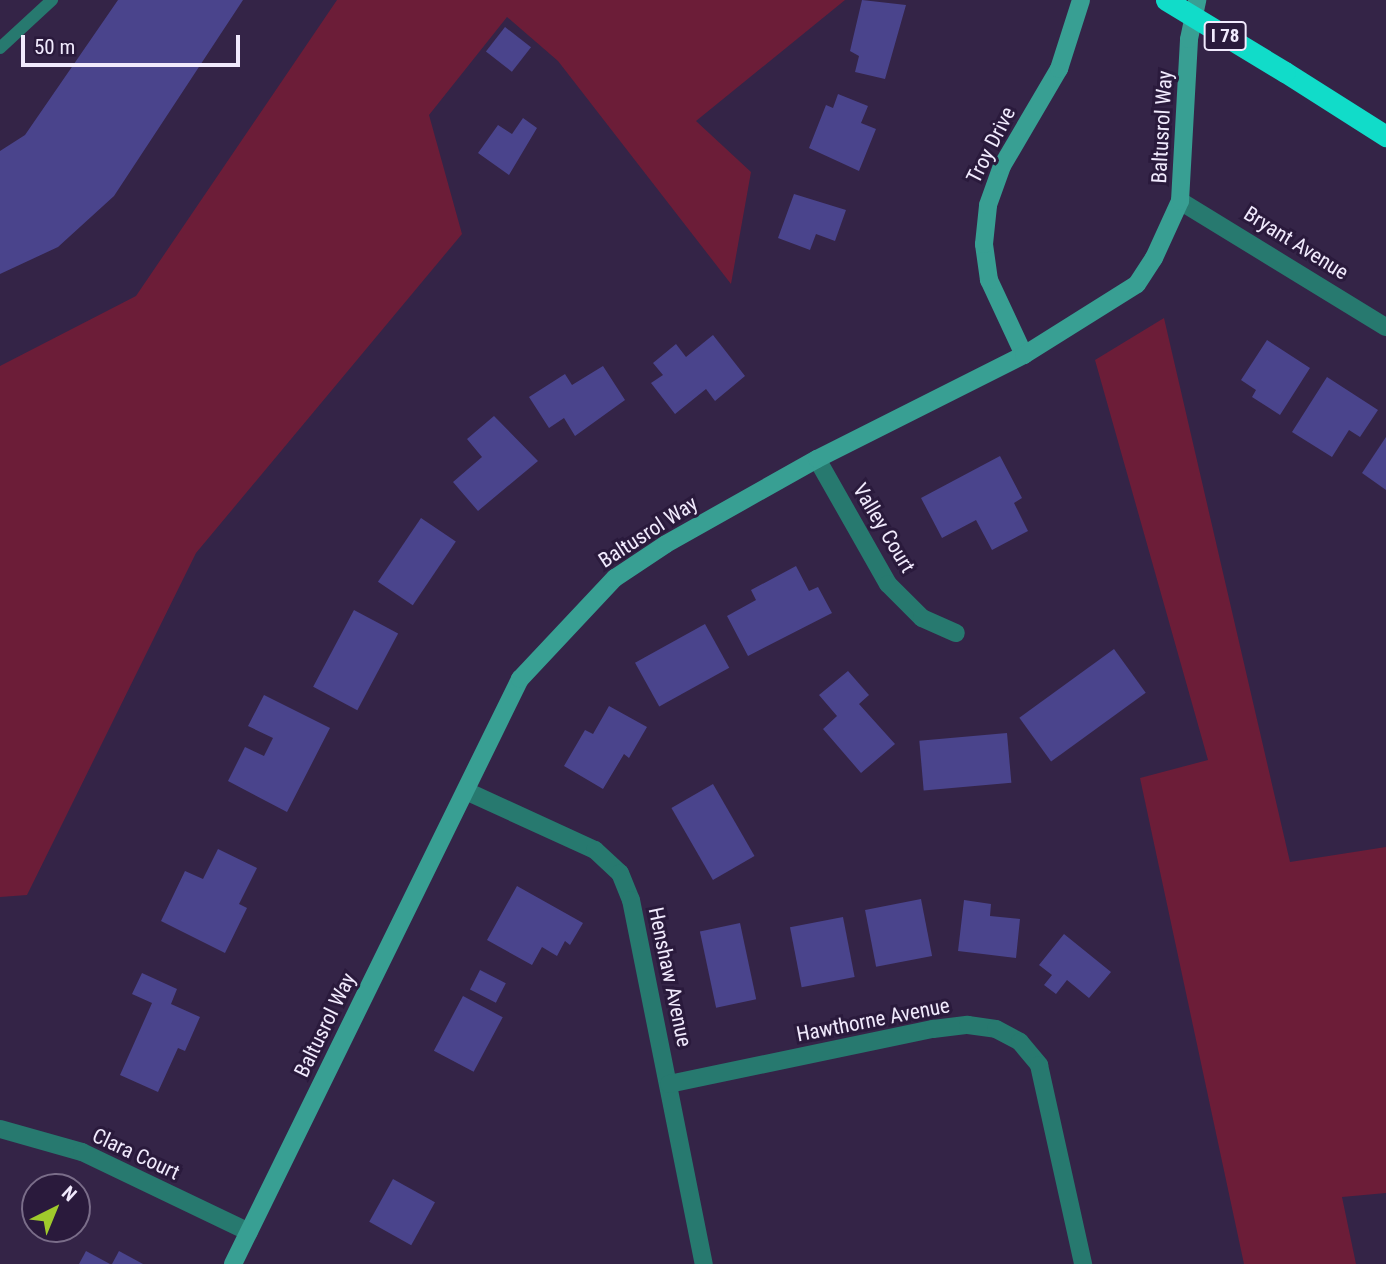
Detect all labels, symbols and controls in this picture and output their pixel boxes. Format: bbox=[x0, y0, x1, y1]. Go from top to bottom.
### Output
road number: I 78 bbox=[1202, 20, 1248, 52]
scale bar bbox=[24, 21, 243, 65]
text: 50 m bbox=[34, 35, 75, 59]
street label: Baltusrol Way bbox=[1146, 70, 1178, 184]
street label: Troy Drive bbox=[961, 103, 1021, 187]
street label: Bryant Avenue bbox=[1239, 201, 1353, 285]
street label: Valley Court bbox=[847, 479, 921, 577]
street label: Baltusrol Way bbox=[594, 491, 702, 573]
street label: Henshaw Avenue bbox=[643, 905, 697, 1049]
street label: Baltusrol Way bbox=[289, 969, 361, 1081]
street label: Hawthorne Avenue bbox=[794, 993, 952, 1047]
street label: Clara Court bbox=[88, 1123, 184, 1185]
north arrow bbox=[21, 1173, 91, 1243]
text: N bbox=[57, 1181, 81, 1206]

